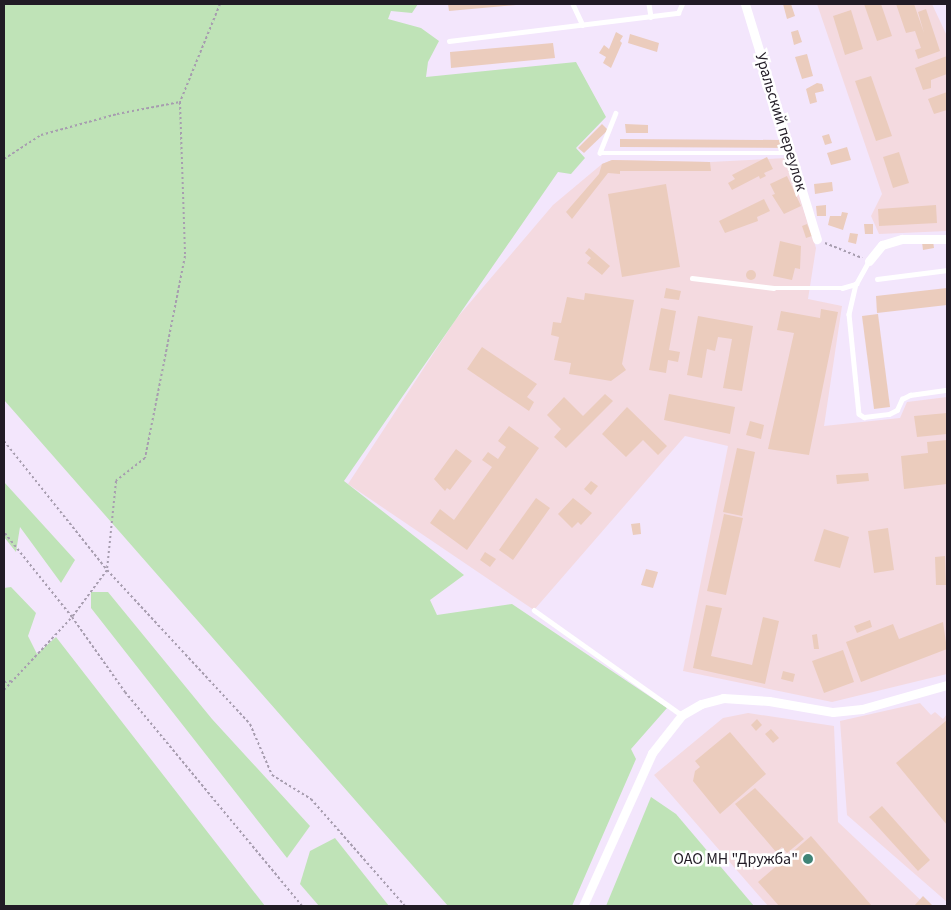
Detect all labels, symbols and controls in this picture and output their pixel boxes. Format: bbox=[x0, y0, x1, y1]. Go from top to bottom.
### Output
street label: Уральский переулок bbox=[751, 51, 811, 193]
place label: ОАО МН "Дружба" bbox=[673, 849, 798, 869]
marker: ОАО МН "Дружба" bbox=[802, 853, 814, 865]

